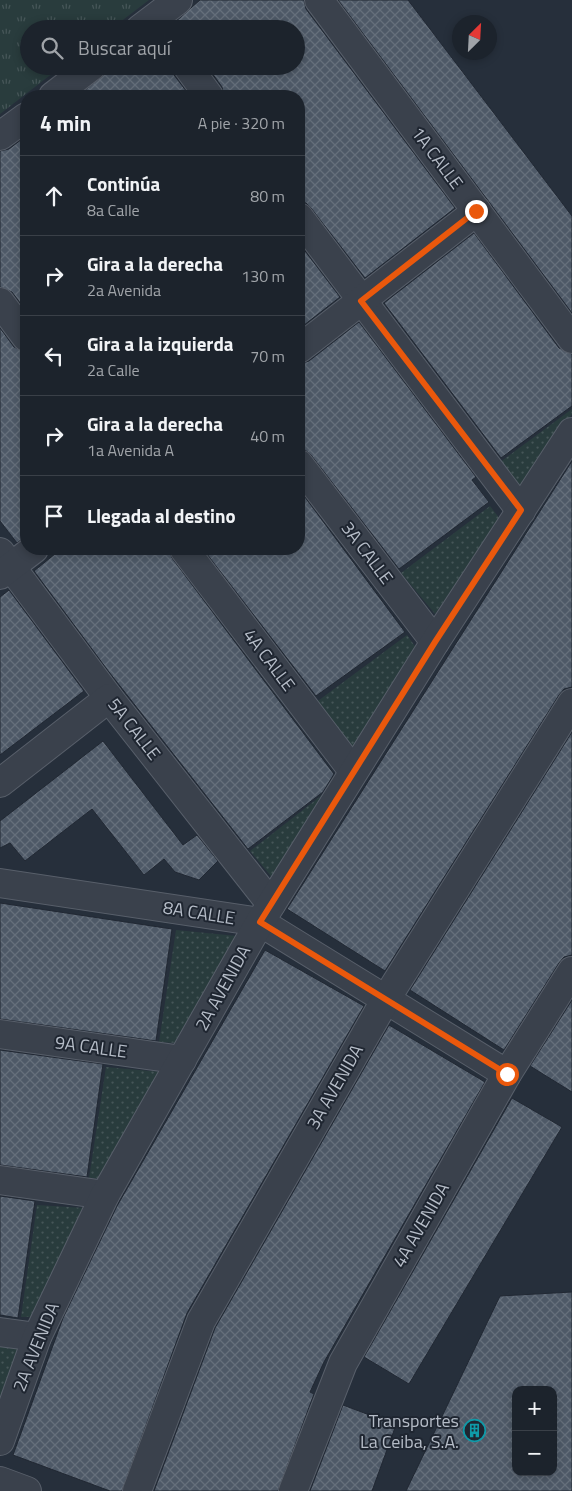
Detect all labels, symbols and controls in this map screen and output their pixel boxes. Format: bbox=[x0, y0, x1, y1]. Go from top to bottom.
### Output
north arrow bbox=[452, 15, 497, 60]
search box bbox=[20, 20, 305, 75]
text: Buscar aquí bbox=[78, 33, 171, 62]
icon: search bbox=[38, 34, 66, 62]
text: 4 min bbox=[40, 107, 91, 139]
text: A pie · 320 m bbox=[198, 111, 285, 135]
street label: 1A CALLE bbox=[405, 121, 470, 195]
text: Continúa bbox=[87, 169, 160, 198]
icon: ahead bbox=[40, 182, 68, 210]
text: 80 m bbox=[250, 184, 285, 208]
text: 8a Calle bbox=[87, 198, 140, 222]
route end bbox=[465, 200, 488, 223]
text: Gira a la derecha bbox=[87, 249, 223, 278]
icon: right bbox=[40, 262, 68, 290]
text: 130 m bbox=[241, 264, 285, 288]
text: 2a Avenida bbox=[87, 278, 161, 302]
text: Gira a la izquierda bbox=[87, 329, 234, 358]
icon: left bbox=[40, 342, 68, 370]
text: 70 m bbox=[250, 344, 285, 368]
text: 2a Calle bbox=[87, 358, 140, 382]
text: Gira a la derecha bbox=[87, 409, 223, 438]
icon: right bbox=[40, 422, 68, 450]
text: 40 m bbox=[250, 424, 285, 448]
text: 1a Avenida A bbox=[87, 438, 174, 462]
text: Llegada al destino bbox=[87, 501, 236, 530]
icon: arrive bbox=[40, 502, 68, 530]
street label: 3A CALLE bbox=[335, 516, 400, 590]
street label: 4A CALLE bbox=[237, 623, 302, 697]
street label: 5A CALLE bbox=[101, 692, 167, 766]
street label: 8A CALLE bbox=[161, 894, 237, 932]
street label: 2A AVENIDA bbox=[188, 940, 257, 1035]
street label: 9A CALLE bbox=[53, 1028, 129, 1065]
street label: 3A AVENIDA bbox=[299, 1039, 370, 1134]
route start bbox=[496, 1063, 519, 1086]
street label: 4A AVENIDA bbox=[385, 1177, 456, 1272]
street label: 2A AVENIDA bbox=[5, 1298, 66, 1395]
map controls bbox=[512, 1386, 557, 1476]
button: + bbox=[512, 1386, 557, 1431]
place label: Transportes La Ceiba, S.A. bbox=[360, 1407, 459, 1455]
building icon: Transportes La Ceiba, S.A. bbox=[463, 1419, 487, 1443]
button: − bbox=[512, 1431, 557, 1476]

